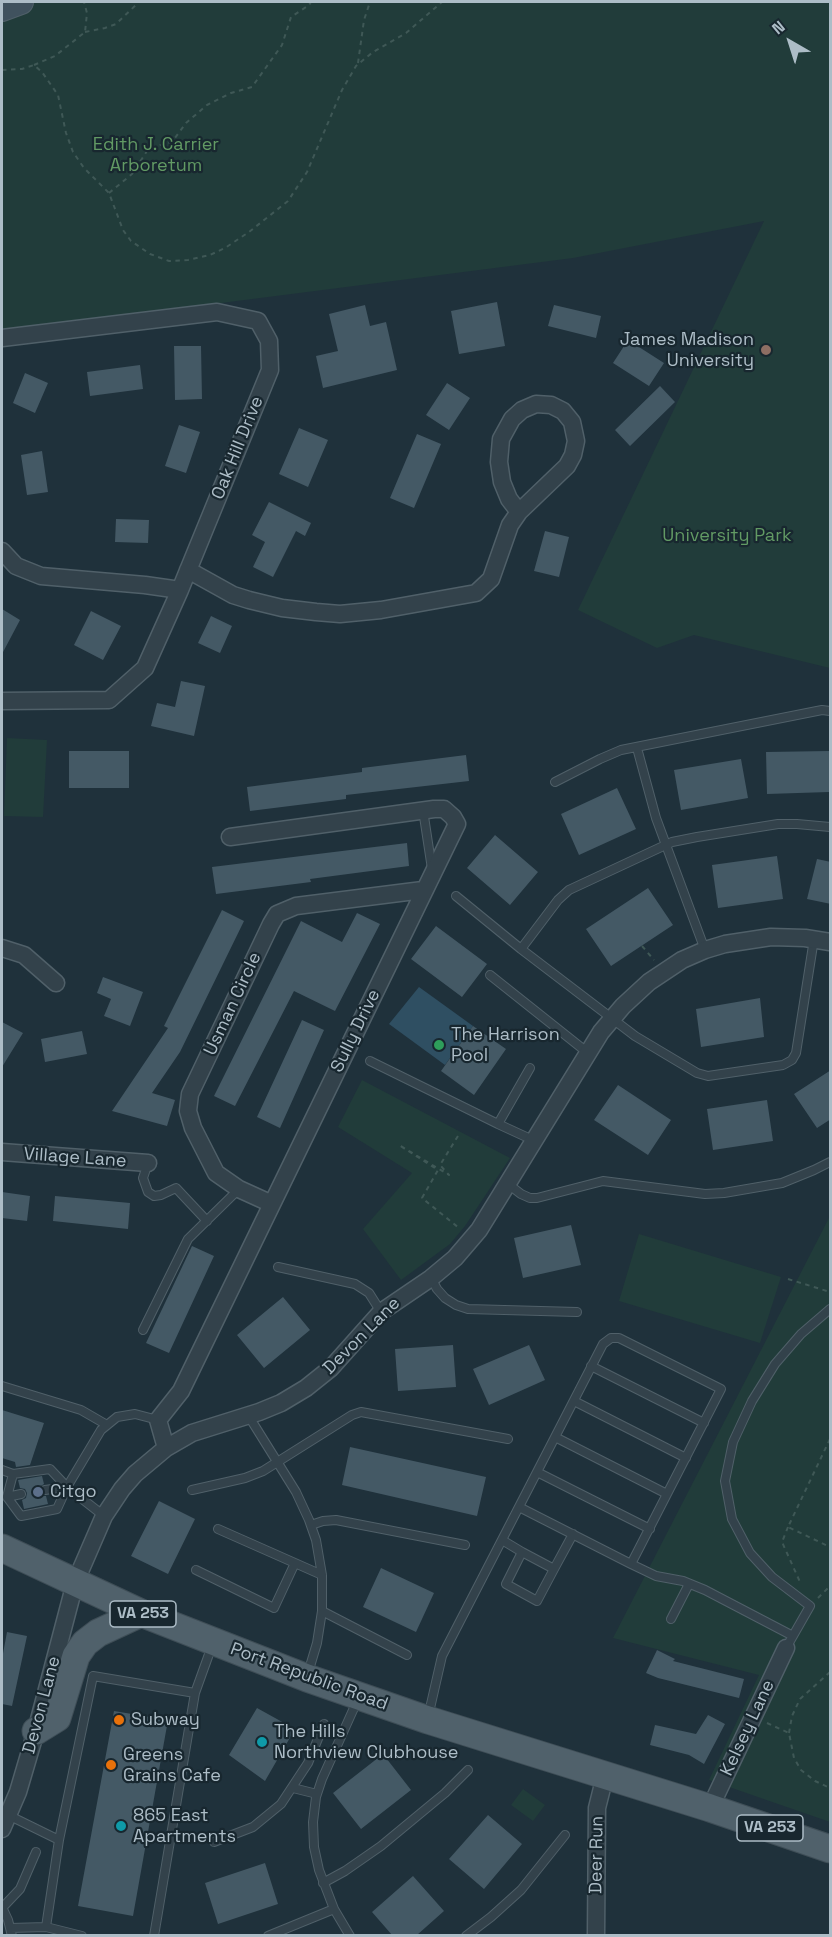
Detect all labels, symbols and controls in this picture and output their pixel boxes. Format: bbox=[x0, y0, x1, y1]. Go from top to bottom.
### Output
north arrow bbox=[760, 12, 820, 72]
text: N bbox=[768, 16, 789, 39]
park label: Edith J. Carrier Arboretum bbox=[93, 134, 219, 176]
place label: James Madison University bbox=[620, 329, 754, 372]
marker: James Madison University bbox=[759, 343, 773, 357]
street label: Oak Hill Drive bbox=[207, 393, 269, 503]
park label: University Park bbox=[662, 525, 792, 547]
street label: Usman Circle bbox=[200, 949, 266, 1059]
street label: Sully Drive bbox=[327, 986, 385, 1076]
place label: The Harrison Pool bbox=[451, 1024, 560, 1066]
marker: The Harrison Pool bbox=[432, 1038, 446, 1052]
street label: Village Lane bbox=[23, 1144, 127, 1172]
street label: Devon Lane bbox=[319, 1293, 405, 1379]
place label: Citgo bbox=[50, 1481, 97, 1503]
marker: Citgo bbox=[31, 1485, 45, 1499]
road number: VA 253 bbox=[110, 1601, 176, 1627]
street label: Port Republic Road bbox=[227, 1638, 391, 1716]
street label: Devon Lane bbox=[19, 1654, 65, 1756]
street label: Kelsey Lane bbox=[716, 1677, 780, 1779]
place label: Subway bbox=[131, 1709, 200, 1731]
marker: Subway bbox=[112, 1713, 126, 1727]
place label: The Hills Northview Clubhouse bbox=[274, 1721, 458, 1764]
marker: The Hills Northview Clubhouse bbox=[255, 1735, 269, 1749]
place label: Greens Grains Cafe bbox=[123, 1744, 221, 1786]
marker: Greens Grains Cafe bbox=[104, 1758, 118, 1772]
place label: 865 East Apartments bbox=[133, 1805, 236, 1848]
road number: VA 253 bbox=[737, 1815, 803, 1841]
street label: Deer Run bbox=[586, 1816, 608, 1894]
marker: 865 East Apartments bbox=[114, 1819, 128, 1833]

